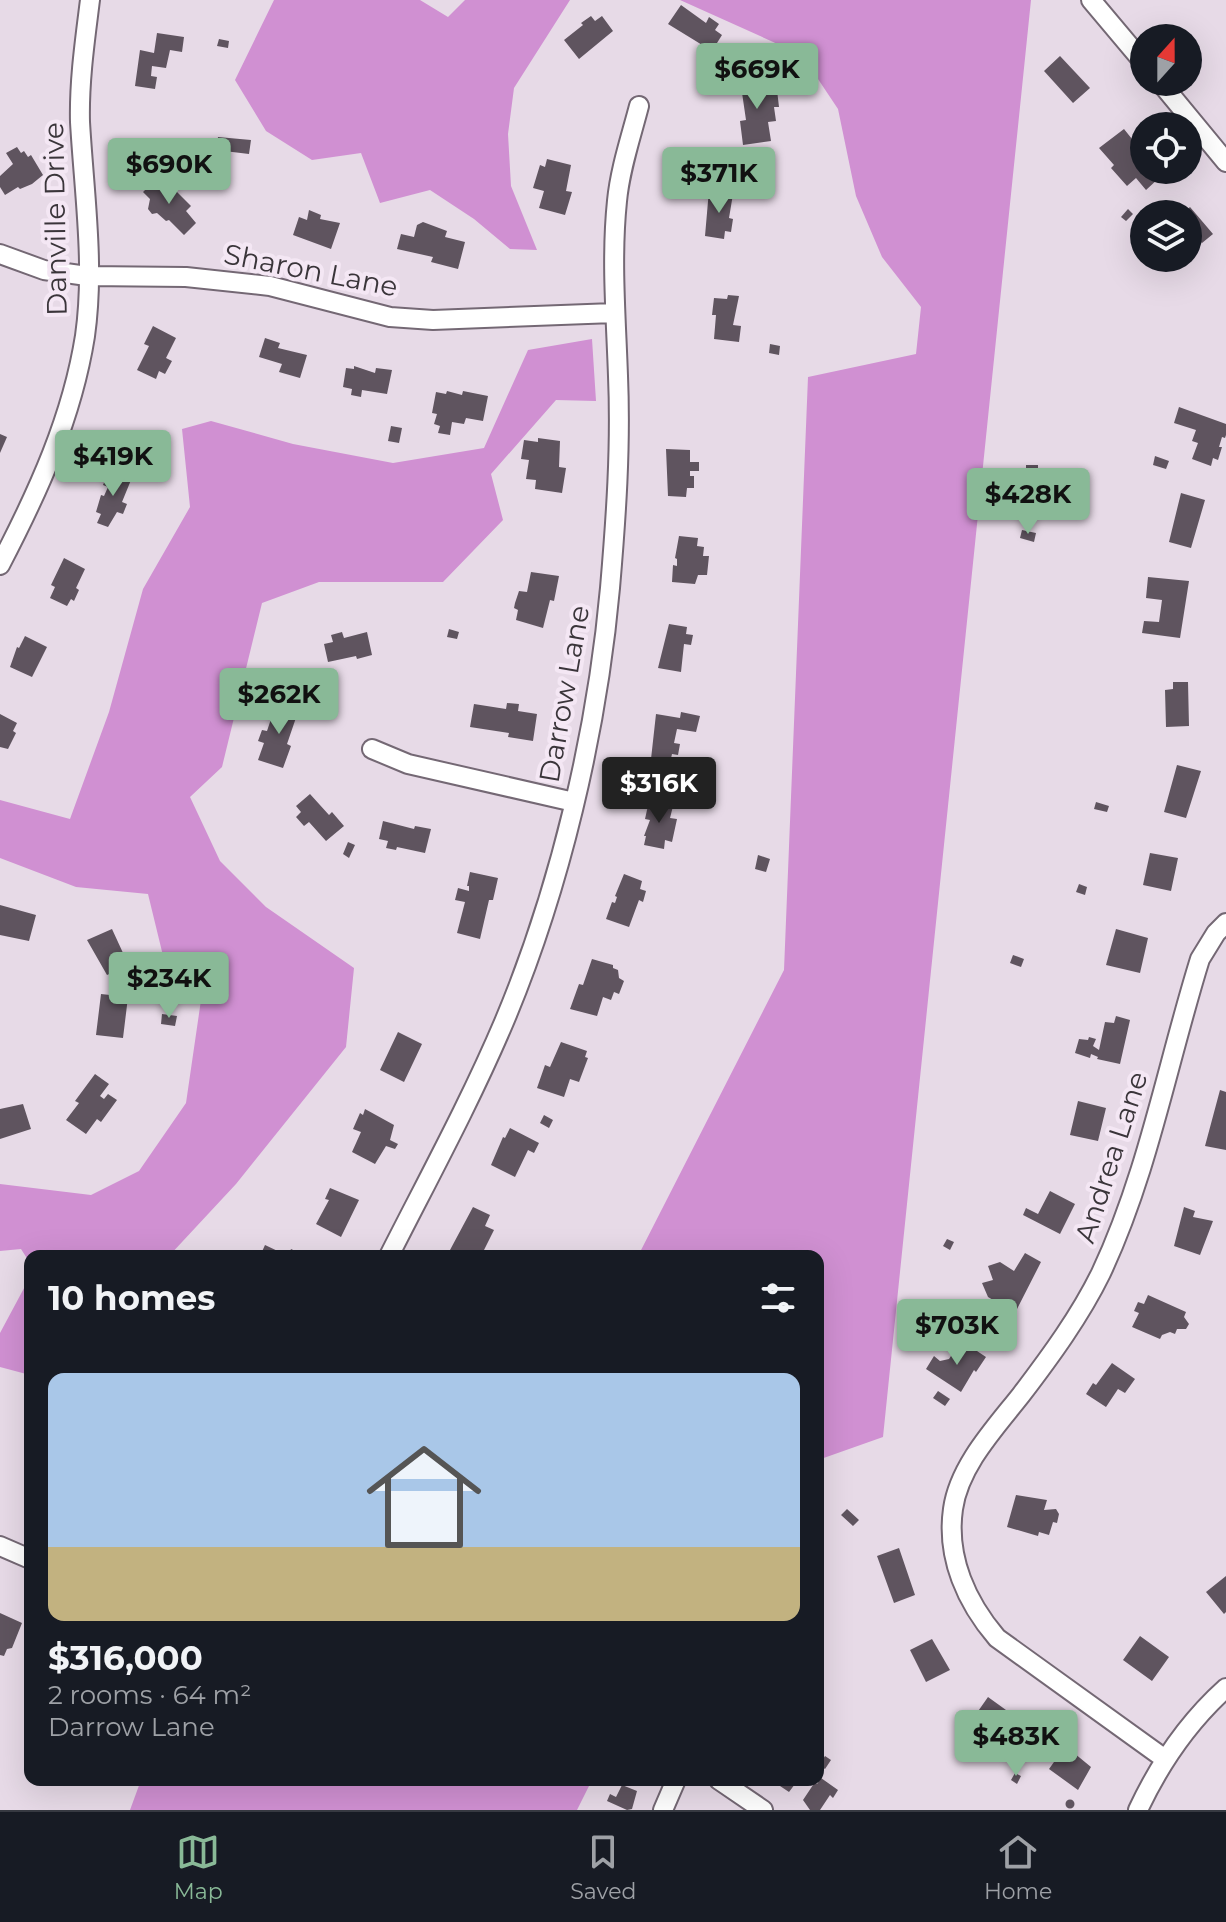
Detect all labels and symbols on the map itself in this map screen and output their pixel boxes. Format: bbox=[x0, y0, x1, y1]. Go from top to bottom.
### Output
north arrow bbox=[1130, 24, 1202, 96]
pin: $669K bbox=[701, 43, 813, 111]
street label: Danville Drive bbox=[36, 122, 74, 316]
pin: $690K bbox=[113, 138, 225, 206]
pin: $371K bbox=[663, 147, 775, 215]
street label: Sharon Lane bbox=[221, 237, 401, 303]
pin: $419K bbox=[57, 430, 169, 498]
pin: $428K bbox=[972, 468, 1084, 536]
street label: Darrow Lane bbox=[532, 603, 596, 785]
pin: $262K bbox=[223, 668, 335, 736]
pin: $316K bbox=[603, 757, 715, 825]
pin: $234K bbox=[113, 952, 225, 1020]
street label: Andrea Lane bbox=[1067, 1067, 1155, 1247]
pin: $703K bbox=[901, 1299, 1013, 1367]
pin: $483K bbox=[960, 1710, 1072, 1778]

